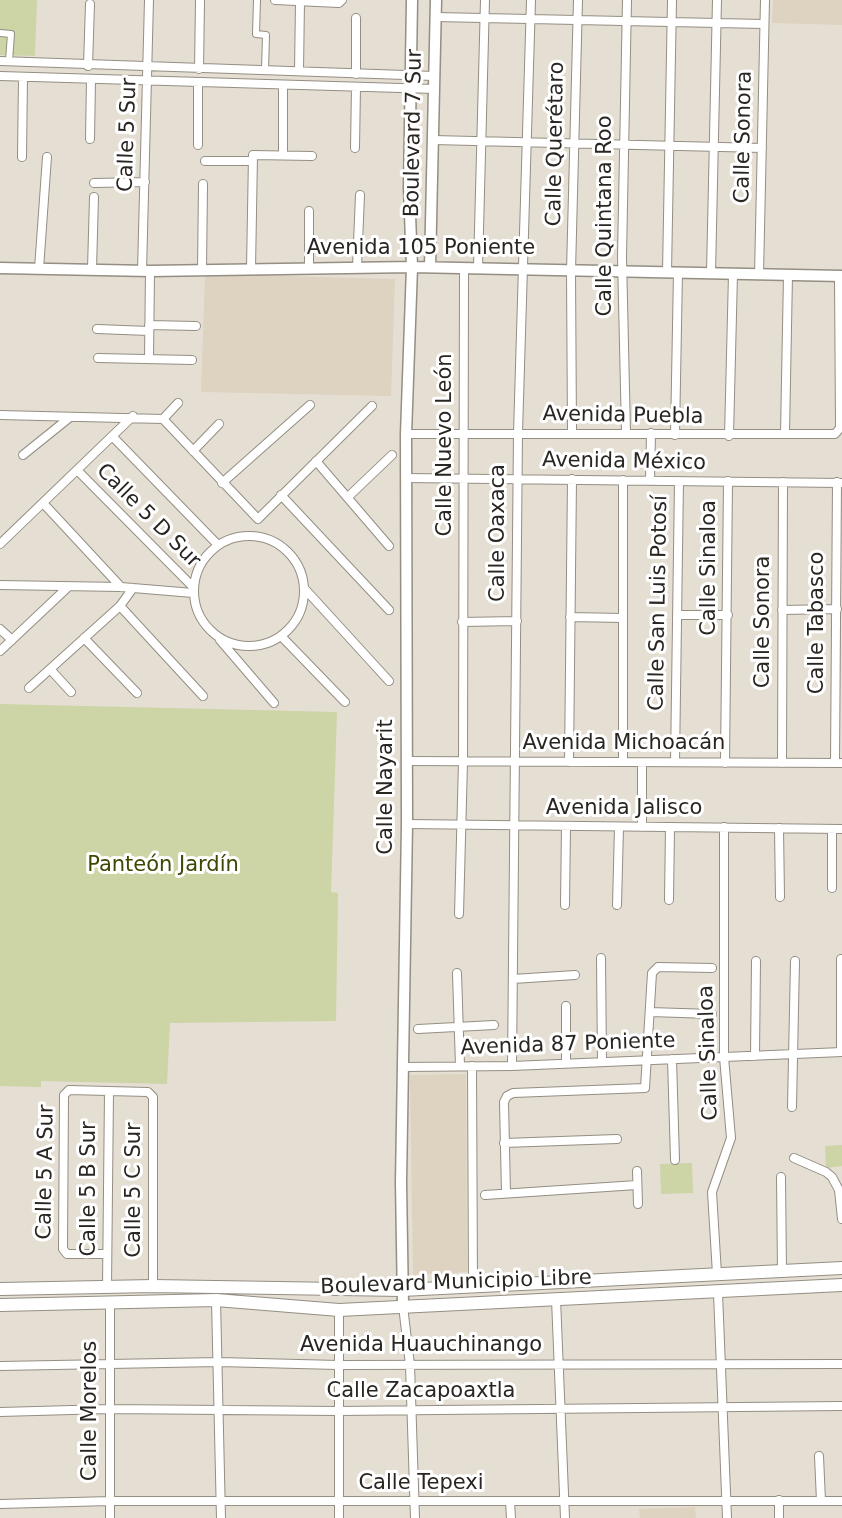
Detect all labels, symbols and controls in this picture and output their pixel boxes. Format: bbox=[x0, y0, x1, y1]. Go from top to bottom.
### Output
street label: Boulevard 7 Sur bbox=[400, 49, 428, 217]
street label: Calle Querétaro bbox=[542, 61, 570, 227]
street label: Calle Sonora bbox=[730, 70, 758, 204]
street label: Calle 5 Sur bbox=[113, 78, 143, 192]
street label: Calle Quintana Roo bbox=[593, 115, 619, 317]
street label: Avenida 105 Poniente bbox=[307, 236, 535, 262]
street label: Calle Nuevo León bbox=[433, 353, 459, 537]
street label: Avenida Puebla bbox=[542, 402, 704, 430]
street label: Avenida México bbox=[542, 448, 706, 476]
street label: Calle 5 D Sur bbox=[91, 459, 205, 573]
street label: Calle Oaxaca bbox=[486, 464, 512, 602]
street label: Calle San Luis Potosí bbox=[645, 495, 673, 711]
street label: Calle Sinaloa bbox=[697, 500, 723, 636]
street label: Calle Tabasco bbox=[805, 552, 831, 694]
street label: Calle Sonora bbox=[751, 556, 777, 688]
street label: Calle Nayarit bbox=[374, 719, 400, 855]
street label: Avenida Michoacán bbox=[523, 731, 725, 757]
street label: Avenida Jalisco bbox=[546, 796, 702, 822]
park label: Panteón Jardín bbox=[87, 853, 239, 879]
street label: Calle Sinaloa bbox=[694, 985, 724, 1121]
street label: Avenida 87 Poniente bbox=[460, 1029, 676, 1061]
street label: Calle 5 A Sur bbox=[32, 1104, 60, 1240]
street label: Calle 5 B Sur bbox=[77, 1121, 103, 1257]
street label: Calle 5 C Sur bbox=[122, 1122, 148, 1258]
street label: Boulevard Municipio Libre bbox=[320, 1266, 592, 1300]
street label: Avenida Huauchinango bbox=[300, 1333, 542, 1359]
street label: Calle Morelos bbox=[78, 1341, 104, 1481]
street label: Calle Zacapoaxtla bbox=[327, 1379, 515, 1405]
street label: Calle Tepexi bbox=[358, 1471, 484, 1497]

